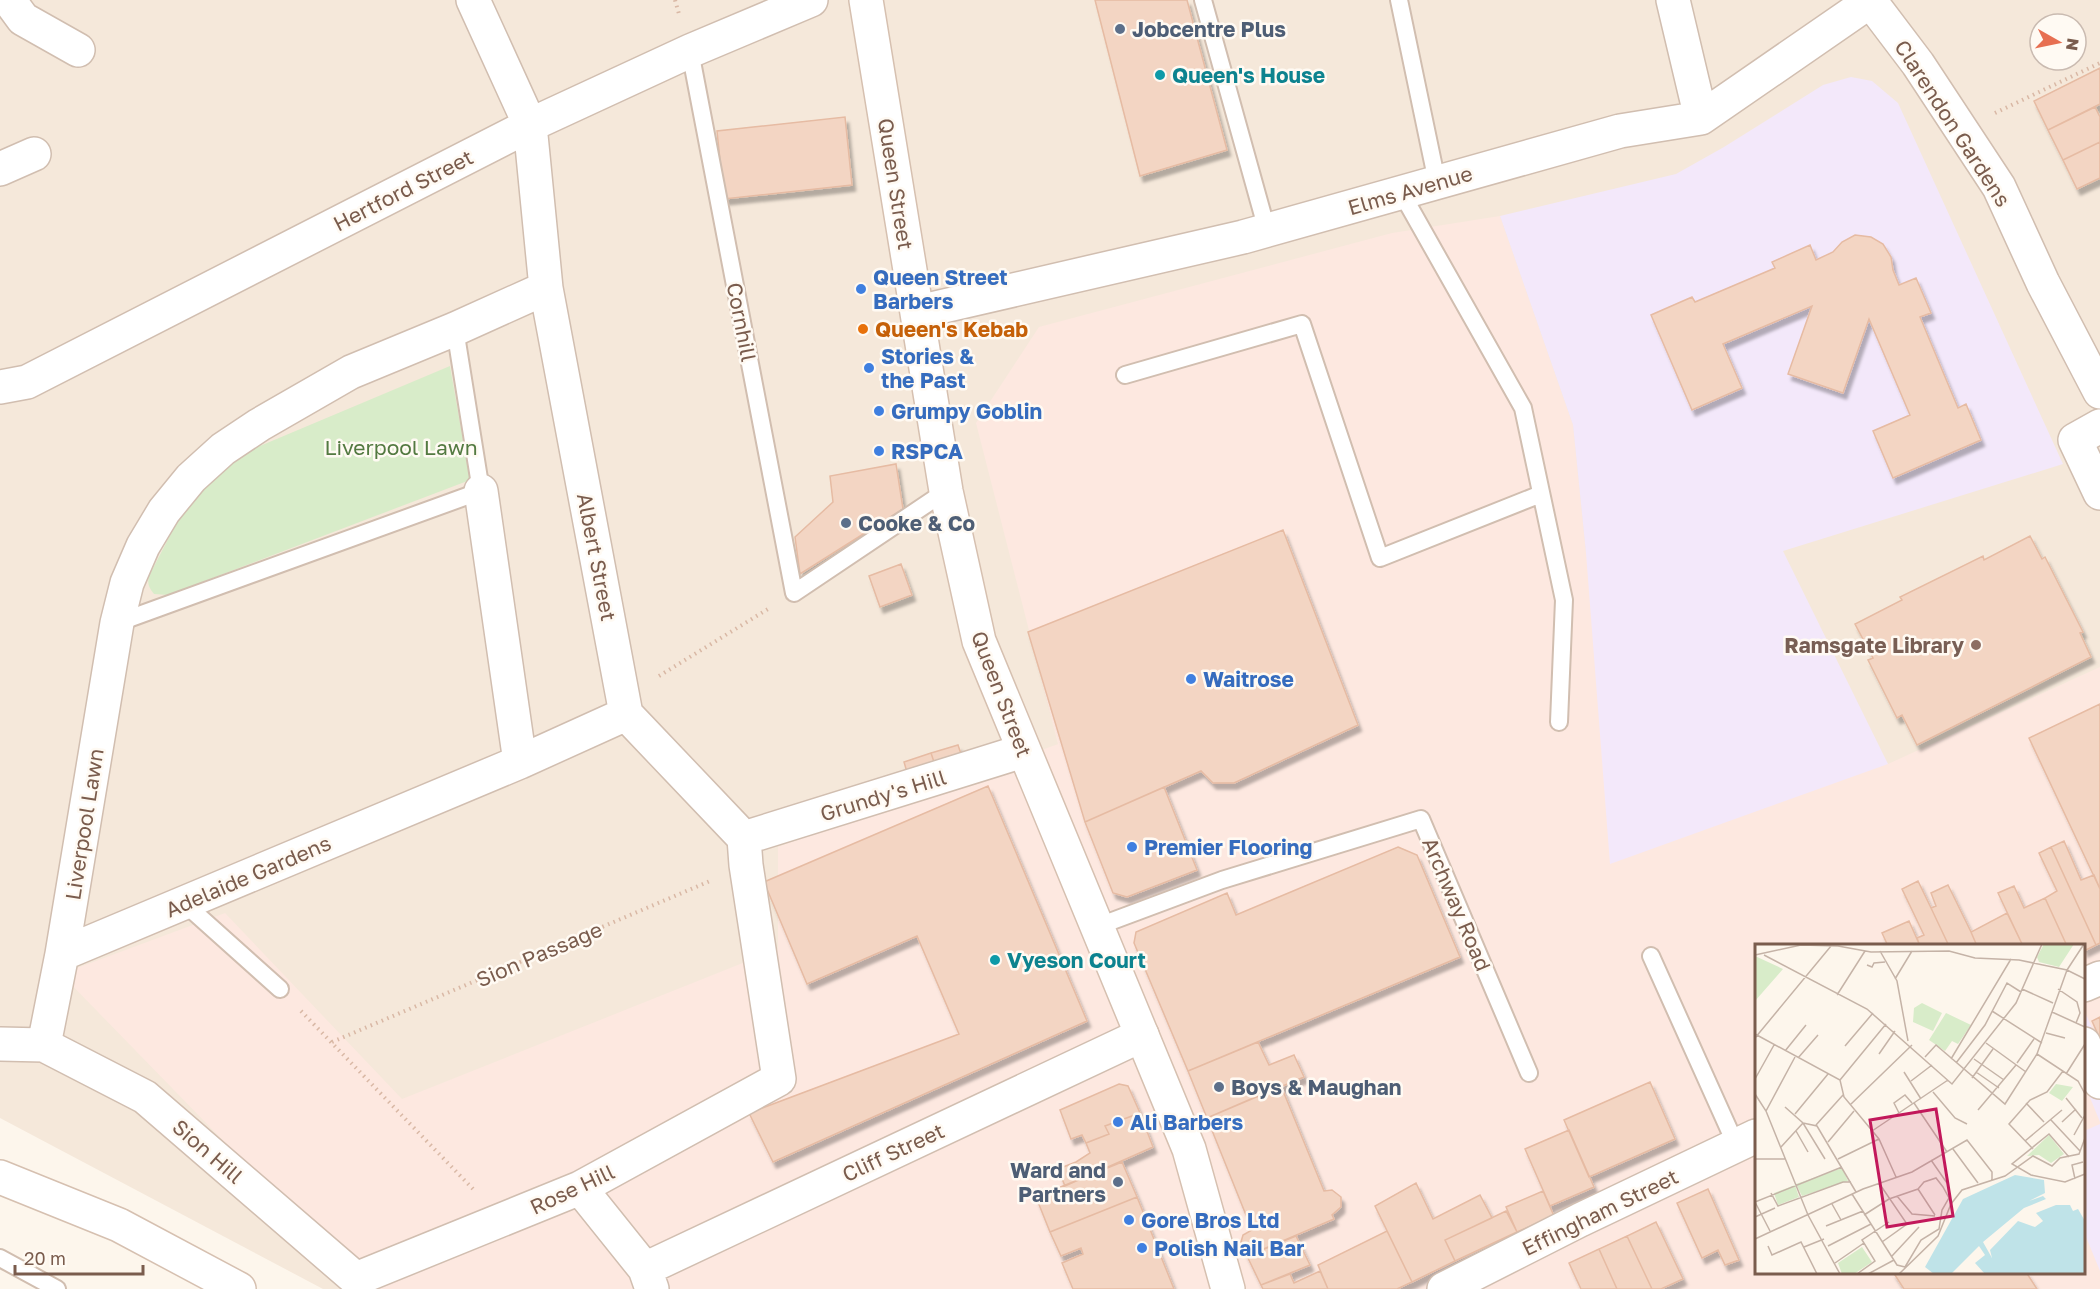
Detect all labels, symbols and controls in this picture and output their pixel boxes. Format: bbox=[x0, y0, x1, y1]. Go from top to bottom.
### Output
north arrow bbox=[2028, 12, 2088, 72]
place label: Jobcentre Plus bbox=[1132, 16, 1286, 42]
marker: Jobcentre Plus bbox=[1113, 22, 1127, 36]
street label: Clarendon Gardens bbox=[1889, 35, 2017, 211]
text: N bbox=[2062, 37, 2084, 52]
place label: Queen's House bbox=[1172, 62, 1325, 88]
marker: Queen's House bbox=[1153, 68, 1167, 82]
street label: Queen Street bbox=[873, 116, 919, 252]
street label: Hertford Street bbox=[329, 144, 477, 236]
street label: Elms Avenue bbox=[1345, 160, 1475, 220]
place label: Queen Street Barbers bbox=[873, 264, 1008, 314]
street label: Cornhill bbox=[722, 280, 762, 364]
marker: Queen Street Barbers bbox=[854, 282, 868, 296]
place label: Queen's Kebab bbox=[875, 316, 1028, 342]
marker: Queen's Kebab bbox=[856, 322, 870, 336]
place label: Stories & the Past bbox=[881, 343, 974, 393]
marker: Stories & the Past bbox=[862, 361, 876, 375]
place label: Grumpy Goblin bbox=[891, 398, 1042, 424]
marker: Grumpy Goblin bbox=[872, 404, 886, 418]
park label: Liverpool Lawn bbox=[324, 434, 478, 460]
place label: RSPCA bbox=[891, 438, 963, 464]
marker: RSPCA bbox=[872, 444, 886, 458]
street label: Albert Street bbox=[572, 491, 622, 623]
place label: Cooke & Co bbox=[858, 510, 975, 536]
marker: Cooke & Co bbox=[839, 516, 853, 530]
street label: Queen Street bbox=[966, 627, 1038, 761]
place label: Ramsgate Library bbox=[1784, 632, 1964, 658]
marker: Ramsgate Library bbox=[1969, 638, 1983, 652]
place label: Waitrose bbox=[1203, 666, 1294, 692]
marker: Waitrose bbox=[1184, 672, 1198, 686]
street label: Liverpool Lawn bbox=[59, 746, 109, 902]
street label: Grundy's Hill bbox=[817, 764, 949, 826]
street label: Adelaide Gardens bbox=[161, 829, 335, 923]
street label: Archway Road bbox=[1417, 833, 1497, 975]
place label: Premier Flooring bbox=[1144, 834, 1312, 860]
marker: Premier Flooring bbox=[1125, 840, 1139, 854]
street label: Sion Passage bbox=[472, 916, 606, 992]
inset map bbox=[1755, 944, 2085, 1274]
place label: Vyeson Court bbox=[1007, 947, 1146, 973]
marker: Vyeson Court bbox=[988, 953, 1002, 967]
place label: Boys & Maughan bbox=[1231, 1074, 1401, 1100]
marker: Boys & Maughan bbox=[1212, 1080, 1226, 1094]
place label: Ali Barbers bbox=[1130, 1109, 1243, 1135]
street label: Sion Hill bbox=[167, 1113, 249, 1189]
marker: Ali Barbers bbox=[1111, 1115, 1125, 1129]
street label: Cliff Street bbox=[838, 1117, 948, 1187]
place label: Ward and Partners bbox=[1010, 1157, 1106, 1207]
street label: Rose Hill bbox=[526, 1158, 618, 1220]
street label: Effingham Street bbox=[1518, 1163, 1682, 1261]
marker: Ward and Partners bbox=[1111, 1175, 1125, 1189]
place label: Gore Bros Ltd bbox=[1141, 1207, 1280, 1233]
marker: Gore Bros Ltd bbox=[1122, 1213, 1136, 1227]
place label: Polish Nail Bar bbox=[1154, 1235, 1304, 1261]
scale bar bbox=[15, 1238, 142, 1276]
marker: Polish Nail Bar bbox=[1135, 1241, 1149, 1255]
text: 20 m bbox=[24, 1247, 66, 1269]

